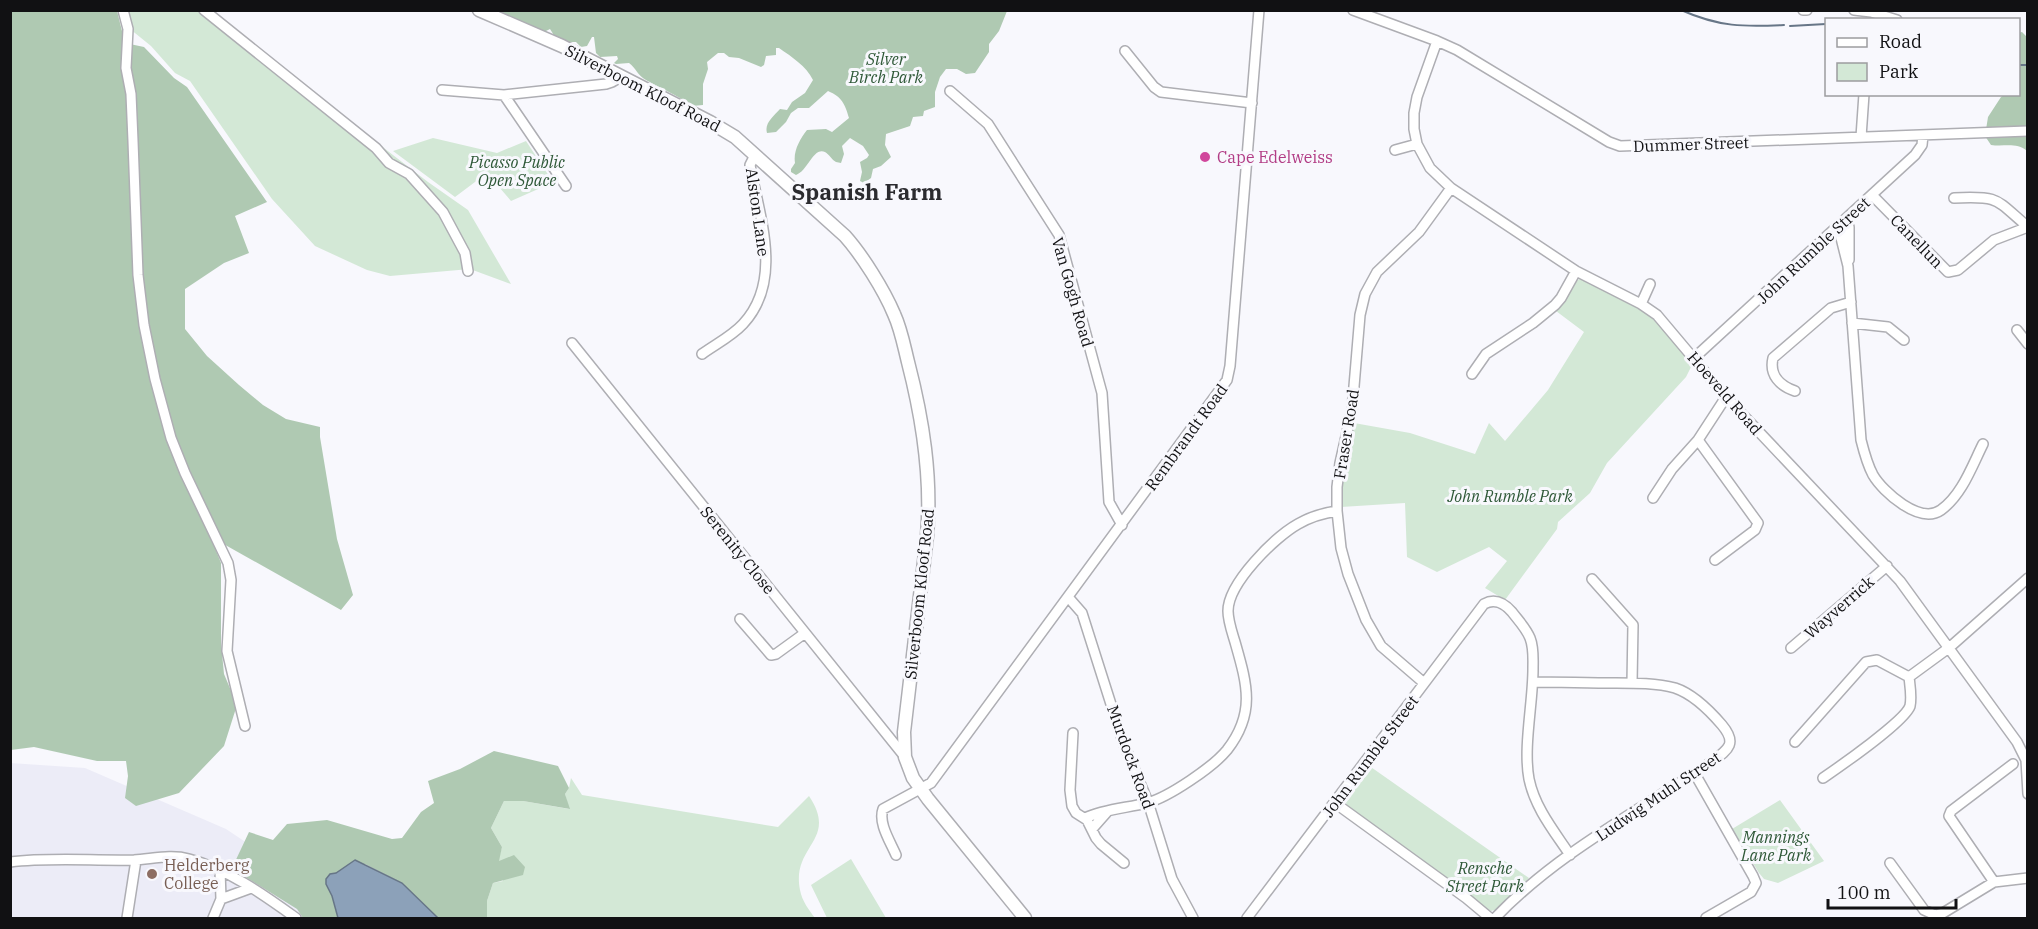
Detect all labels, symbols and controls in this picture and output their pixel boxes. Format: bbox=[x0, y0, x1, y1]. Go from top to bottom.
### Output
legend bbox=[1825, 18, 2020, 96]
text: Road bbox=[1879, 30, 1922, 53]
street label: Silverboom Kloof Road bbox=[562, 40, 724, 136]
park label: Silver Birch Park bbox=[848, 49, 923, 87]
text: Park bbox=[1879, 60, 1919, 83]
street label: Dummer Street bbox=[1633, 132, 1750, 156]
place label: Cape Edelweiss bbox=[1217, 147, 1333, 167]
marker: Cape Edelweiss bbox=[1198, 150, 1212, 164]
park label: Picasso Public Open Space bbox=[468, 152, 565, 190]
street label: Alston Lane bbox=[742, 167, 774, 257]
district label: Spanish Farm bbox=[792, 177, 942, 206]
street label: John Rumble Street bbox=[1752, 192, 1874, 308]
street label: Canellun bbox=[1886, 210, 1948, 272]
street label: Van Gogh Road bbox=[1048, 235, 1098, 350]
street label: Hoeveld Road bbox=[1683, 347, 1767, 439]
street label: Rembrandt Road bbox=[1141, 379, 1232, 494]
street label: Fraser Road bbox=[1329, 387, 1363, 480]
park label: John Rumble Park bbox=[1446, 486, 1573, 506]
street label: Serenity Close bbox=[696, 502, 780, 598]
street label: Silverboom Kloof Road bbox=[900, 507, 938, 680]
street label: Wayverrick bbox=[1800, 571, 1878, 643]
street label: John Rumble Street bbox=[1318, 691, 1423, 821]
street label: Murdock Road bbox=[1103, 702, 1159, 812]
street label: Ludwig Muhl Street bbox=[1592, 747, 1724, 845]
park label: Mannings Lane Park bbox=[1740, 827, 1812, 865]
place label: Helderberg College bbox=[164, 855, 250, 893]
park label: Rensche Street Park bbox=[1445, 858, 1524, 896]
marker: Helderberg College bbox=[145, 867, 159, 881]
scale bar bbox=[1828, 872, 1956, 910]
text: 100 m bbox=[1837, 881, 1891, 904]

